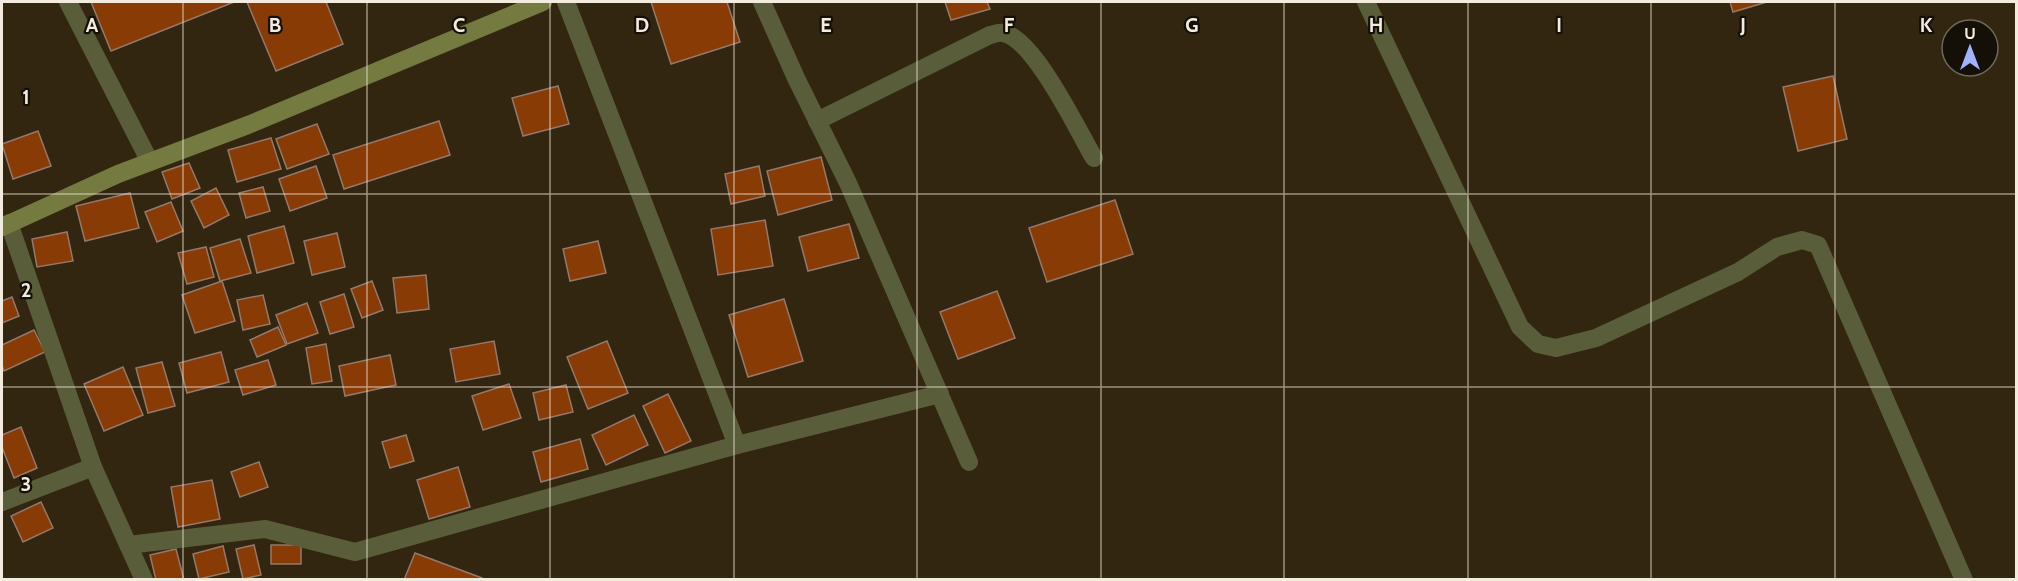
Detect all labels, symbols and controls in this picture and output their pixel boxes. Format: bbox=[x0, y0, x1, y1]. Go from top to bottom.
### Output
text: A bbox=[86, 13, 99, 37]
text: B bbox=[269, 13, 281, 37]
text: C bbox=[453, 13, 465, 37]
text: D bbox=[635, 13, 649, 37]
text: E bbox=[820, 13, 832, 37]
text: F bbox=[1004, 13, 1015, 37]
text: G bbox=[1185, 13, 1199, 37]
text: H bbox=[1369, 13, 1383, 37]
text: I bbox=[1556, 13, 1562, 37]
text: J bbox=[1739, 13, 1746, 37]
text: K bbox=[1920, 13, 1933, 37]
north arrow bbox=[1940, 18, 2000, 78]
text: U bbox=[1964, 24, 1976, 43]
text: 1 bbox=[22, 85, 30, 109]
text: 2 bbox=[21, 278, 31, 302]
text: 3 bbox=[21, 472, 31, 496]

